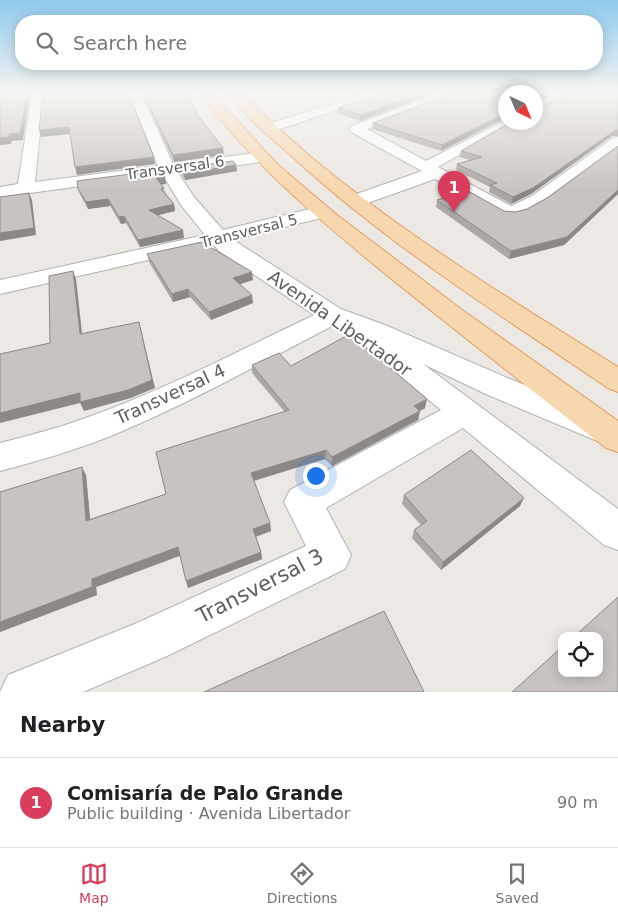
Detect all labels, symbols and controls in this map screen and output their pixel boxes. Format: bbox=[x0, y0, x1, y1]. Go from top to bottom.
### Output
search box bbox=[15, 15, 603, 70]
icon: search bbox=[33, 29, 61, 57]
text: Search here bbox=[73, 32, 187, 54]
north arrow bbox=[498, 85, 543, 130]
street label: Transversal 6 bbox=[124, 152, 225, 184]
pin: 1 bbox=[438, 171, 470, 212]
street label: Transversal 5 bbox=[198, 210, 299, 252]
street label: Avenida Libertador bbox=[264, 266, 416, 381]
street label: Transversal 4 bbox=[111, 359, 228, 429]
your location bbox=[303, 463, 329, 489]
street label: Transversal 3 bbox=[192, 544, 327, 629]
map controls bbox=[558, 632, 603, 677]
button: locate bbox=[558, 632, 603, 677]
text: Nearby bbox=[20, 713, 105, 737]
text: Comisaría de Palo Grande bbox=[67, 782, 343, 804]
text: 1 bbox=[30, 793, 42, 812]
text: 90 m bbox=[557, 793, 598, 812]
text: Public building · Avenida Libertador bbox=[67, 804, 350, 823]
tab: Map bbox=[79, 860, 109, 906]
tab: Directions bbox=[267, 860, 337, 906]
tab: Saved bbox=[496, 860, 539, 906]

